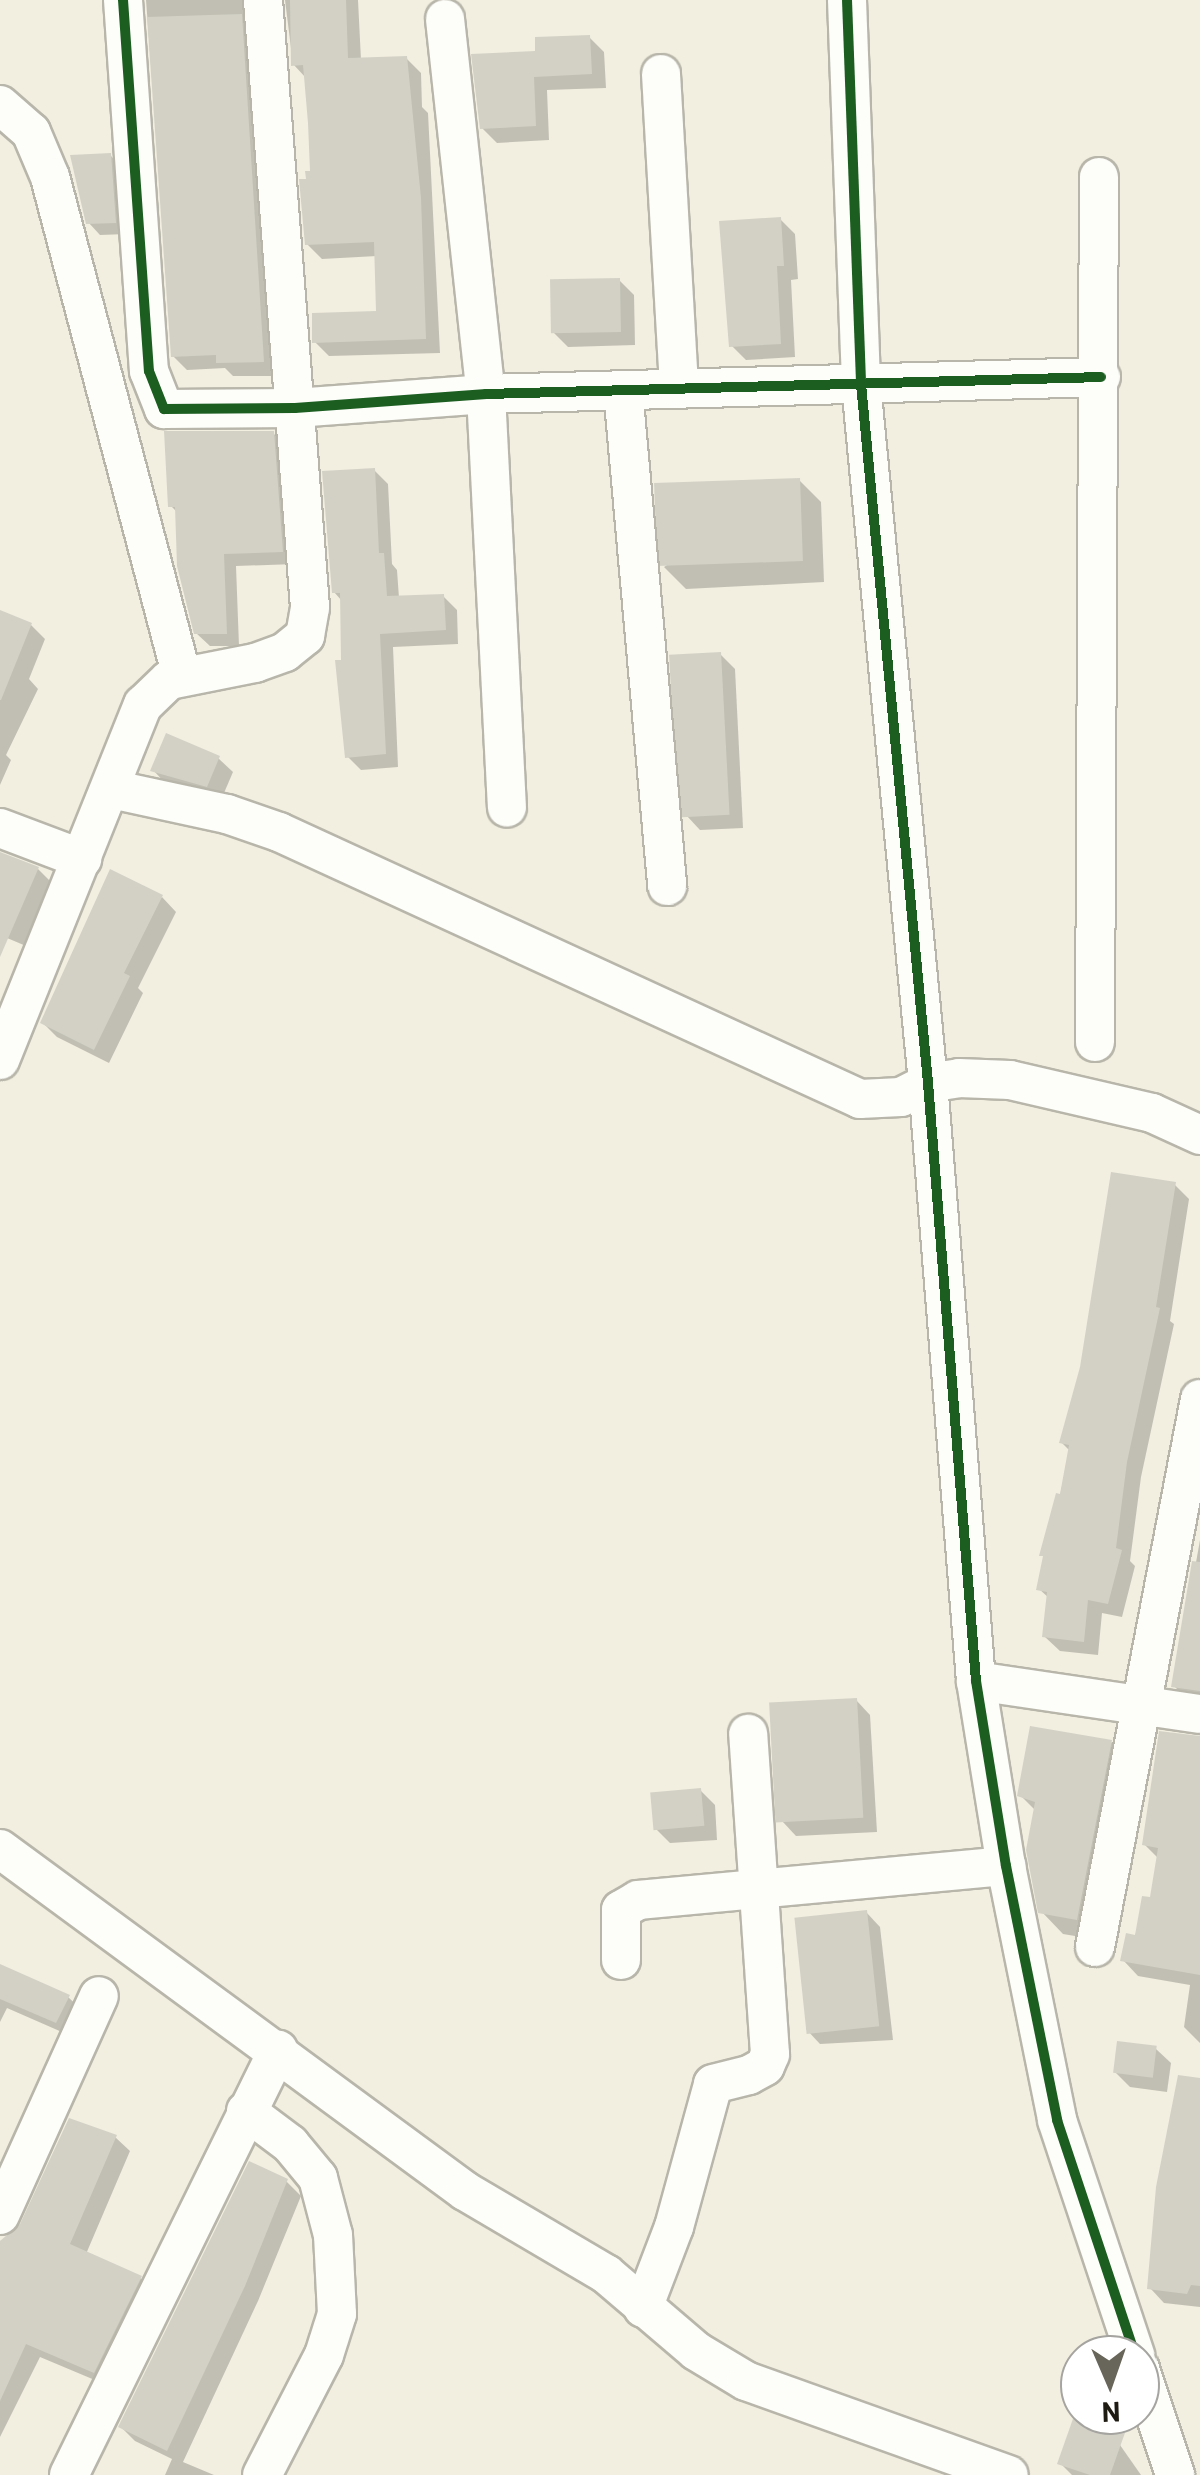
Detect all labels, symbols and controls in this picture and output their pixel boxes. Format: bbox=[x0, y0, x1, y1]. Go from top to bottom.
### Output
north arrow bbox=[1060, 2335, 1160, 2435]
text: N bbox=[1101, 2396, 1121, 2430]

